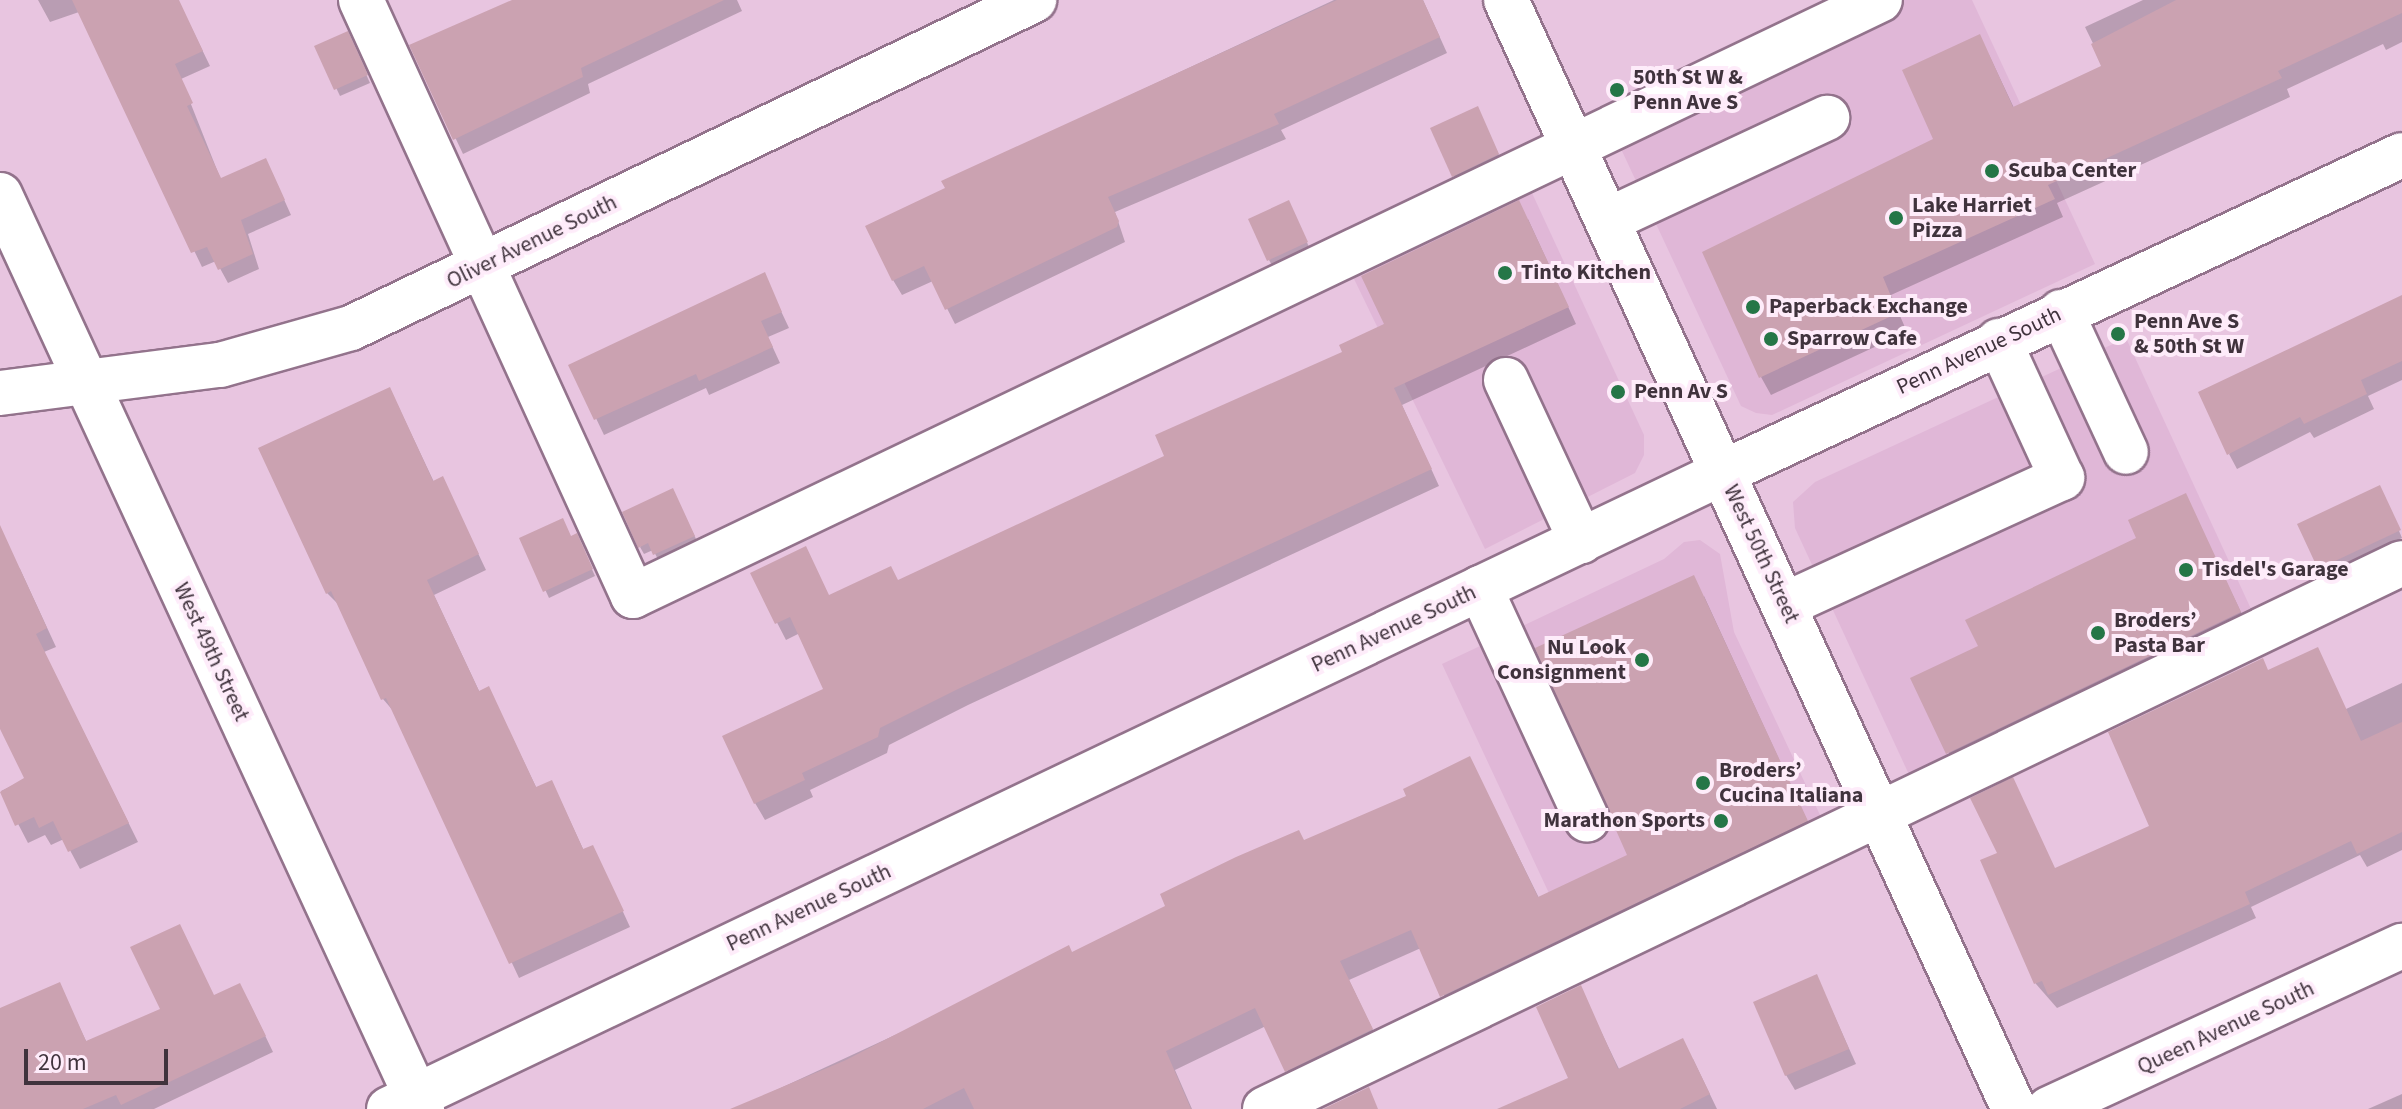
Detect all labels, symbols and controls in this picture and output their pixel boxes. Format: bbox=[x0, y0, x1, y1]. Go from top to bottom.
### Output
place label: 50th St W & Penn Ave S bbox=[1633, 64, 1743, 116]
marker: 50th St W & Penn Ave S bbox=[1608, 81, 1626, 99]
place label: Scuba Center bbox=[2008, 158, 2136, 184]
marker: Scuba Center bbox=[1983, 162, 2001, 180]
street label: Oliver Avenue South bbox=[443, 189, 621, 295]
place label: Lake Harriet Pizza bbox=[1912, 192, 2032, 244]
marker: Lake Harriet Pizza bbox=[1887, 209, 1905, 227]
place label: Tinto Kitchen bbox=[1521, 260, 1651, 286]
marker: Tinto Kitchen bbox=[1496, 264, 1514, 282]
place label: Paperback Exchange bbox=[1769, 294, 1968, 320]
marker: Paperback Exchange bbox=[1744, 298, 1762, 316]
street label: Penn Avenue South bbox=[1893, 301, 2065, 401]
place label: Penn Ave S & 50th St W bbox=[2134, 308, 2244, 360]
marker: Penn Ave S & 50th St W bbox=[2109, 325, 2127, 343]
place label: Sparrow Cafe bbox=[1787, 326, 1917, 352]
marker: Sparrow Cafe bbox=[1762, 330, 1780, 348]
place label: Penn Av S bbox=[1634, 379, 1728, 405]
marker: Penn Av S bbox=[1609, 383, 1627, 401]
street label: West 50th Street bbox=[1717, 481, 1805, 627]
place label: Tisdel's Garage bbox=[2202, 557, 2349, 583]
marker: Tisdel's Garage bbox=[2177, 561, 2195, 579]
street label: West 49th Street bbox=[167, 579, 255, 725]
street label: Penn Avenue South bbox=[1308, 579, 1480, 679]
place label: Broders’ Pasta Bar bbox=[2114, 607, 2205, 658]
marker: Broders’ Pasta Bar bbox=[2089, 624, 2107, 642]
place label: Nu Look Consignment bbox=[1497, 634, 1626, 686]
marker: Nu Look Consignment bbox=[1633, 651, 1651, 669]
place label: Broders’ Cucina Italiana bbox=[1719, 757, 1863, 808]
marker: Broders’ Cucina Italiana bbox=[1694, 774, 1712, 792]
place label: Marathon Sports bbox=[1543, 808, 1705, 834]
marker: Marathon Sports bbox=[1712, 812, 1730, 830]
street label: Penn Avenue South bbox=[723, 858, 895, 958]
street label: Queen Avenue South bbox=[2133, 975, 2319, 1081]
scale bar bbox=[28, 1033, 172, 1083]
text: 20 m bbox=[38, 1045, 87, 1080]

